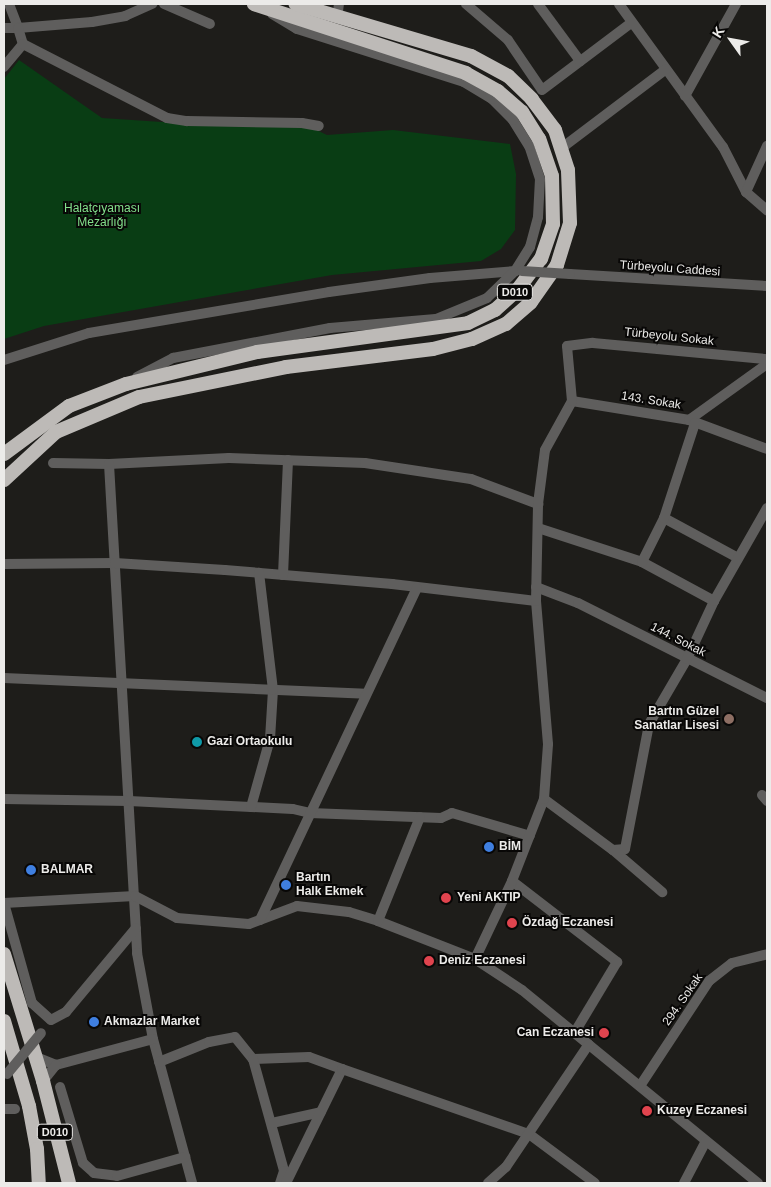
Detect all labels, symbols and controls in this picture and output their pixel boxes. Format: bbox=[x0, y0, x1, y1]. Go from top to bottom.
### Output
north arrow bbox=[706, 15, 756, 65]
text: K bbox=[709, 24, 728, 41]
park label: Halatçıyaması Mezarlığı bbox=[64, 202, 140, 230]
street label: Türbeyolu Caddesi bbox=[619, 258, 721, 280]
road number: D010 bbox=[496, 284, 534, 300]
street label: Türbeyolu Sokak bbox=[623, 325, 715, 349]
street label: 143. Sokak bbox=[620, 389, 682, 413]
street label: 144. Sokak bbox=[648, 620, 708, 660]
place label: Bartın Güzel Sanatlar Lisesi bbox=[634, 705, 719, 733]
marker: Bartın Güzel Sanatlar Lisesi bbox=[723, 713, 735, 725]
place label: Gazi Ortaokulu bbox=[207, 735, 292, 749]
marker: Gazi Ortaokulu bbox=[191, 736, 203, 748]
place label: BİM bbox=[499, 840, 521, 854]
marker: BİM bbox=[483, 841, 495, 853]
place label: BALMAR bbox=[41, 863, 93, 877]
marker: BALMAR bbox=[25, 864, 37, 876]
place label: Bartın Halk Ekmek bbox=[296, 871, 363, 899]
marker: Bartın Halk Ekmek bbox=[280, 879, 292, 891]
marker: Yeni AKTIP bbox=[439, 891, 453, 905]
place label: Yeni AKTIP bbox=[457, 891, 521, 905]
place label: Özdağ Eczanesi bbox=[522, 916, 613, 930]
marker: Özdağ Eczanesi bbox=[506, 917, 518, 929]
place label: Deniz Eczanesi bbox=[439, 954, 526, 968]
marker: Deniz Eczanesi bbox=[423, 955, 435, 967]
street label: 294. Sokak bbox=[660, 971, 706, 1029]
place label: Akmazlar Market bbox=[104, 1015, 199, 1029]
marker: Akmazlar Market bbox=[88, 1016, 100, 1028]
place label: Can Eczanesi bbox=[517, 1026, 594, 1040]
marker: Can Eczanesi bbox=[598, 1027, 610, 1039]
place label: Kuzey Eczanesi bbox=[657, 1104, 747, 1118]
marker: Kuzey Eczanesi bbox=[641, 1105, 653, 1117]
road number: D010 bbox=[36, 1124, 74, 1140]

